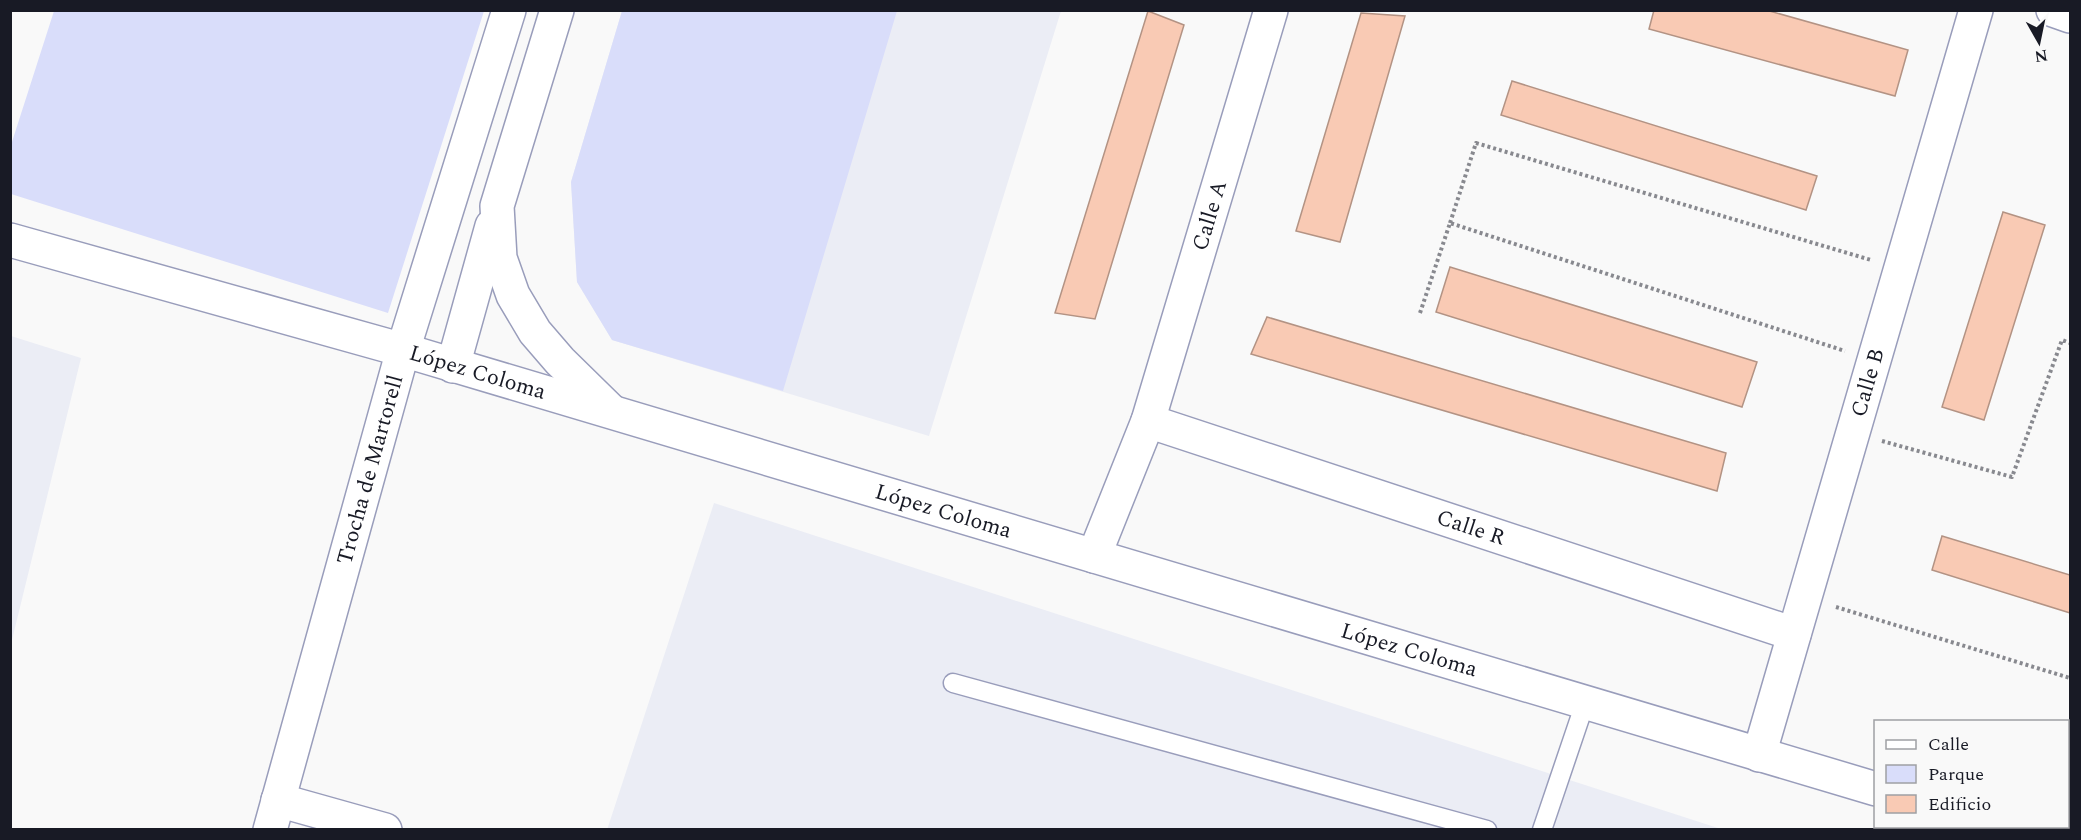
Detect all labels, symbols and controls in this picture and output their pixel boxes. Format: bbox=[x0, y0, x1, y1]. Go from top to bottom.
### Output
north arrow bbox=[2009, 12, 2069, 72]
text: N bbox=[2033, 43, 2050, 69]
street label: Calle A bbox=[1183, 176, 1236, 255]
street label: López Coloma bbox=[405, 336, 550, 408]
street label: Calle B bbox=[1842, 344, 1893, 421]
street label: Trocha de Martorell bbox=[328, 371, 412, 568]
street label: López Coloma bbox=[871, 475, 1016, 547]
street label: Calle R bbox=[1432, 501, 1510, 554]
street label: López Coloma bbox=[1337, 614, 1482, 686]
legend bbox=[1874, 720, 2069, 828]
text: Calle bbox=[1928, 731, 1969, 758]
text: Parque bbox=[1928, 761, 1984, 788]
text: Edificio bbox=[1928, 791, 1991, 818]

